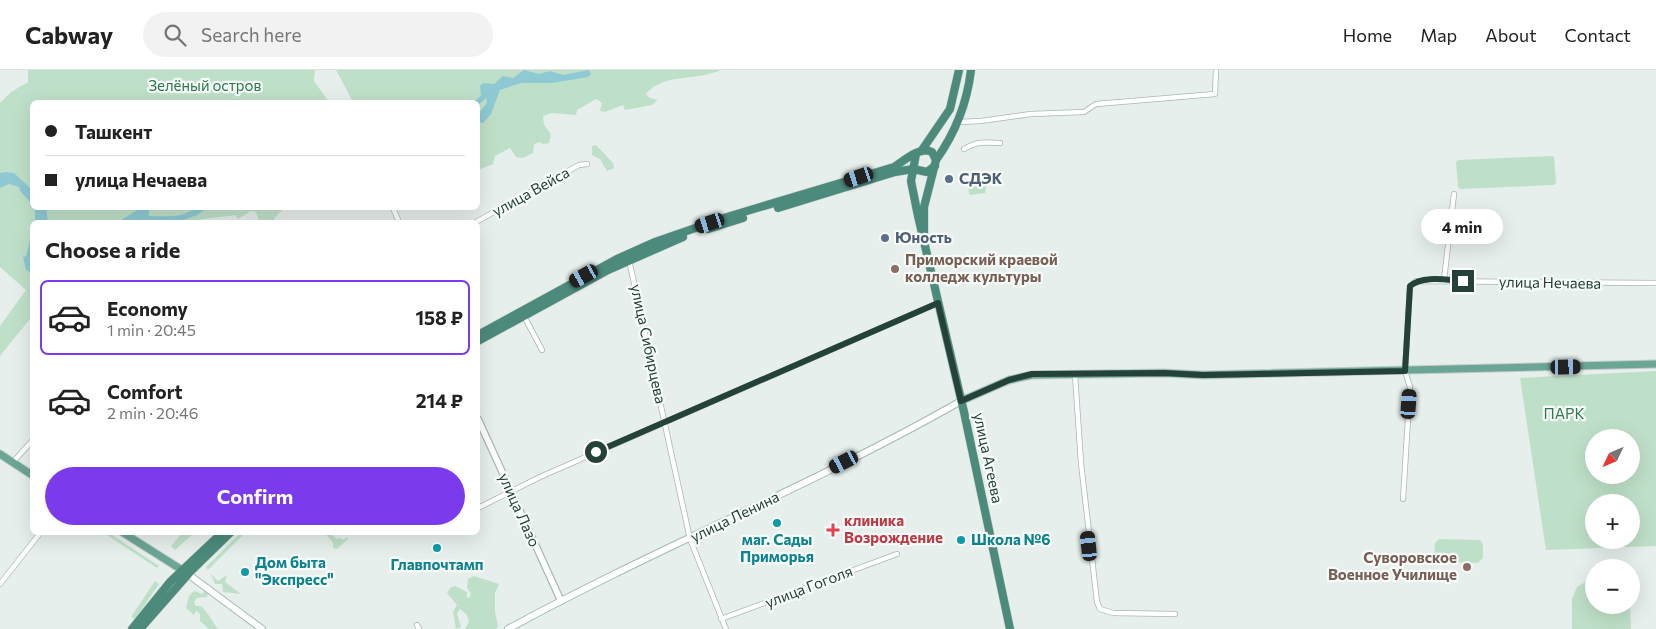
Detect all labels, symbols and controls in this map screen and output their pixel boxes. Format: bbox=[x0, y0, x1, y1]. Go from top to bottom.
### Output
search box bbox=[143, 12, 493, 57]
text: Cabway bbox=[25, 20, 113, 49]
icon: search bbox=[161, 21, 189, 49]
text: Search here bbox=[201, 23, 302, 46]
text: Home bbox=[1343, 24, 1392, 46]
text: Map bbox=[1420, 24, 1457, 46]
text: About bbox=[1485, 24, 1537, 46]
text: Contact bbox=[1565, 24, 1631, 46]
park label: Зелёный остров bbox=[148, 76, 262, 94]
text: Ташкент bbox=[75, 120, 152, 143]
street label: улица Вейса bbox=[489, 163, 572, 220]
car bbox=[842, 165, 875, 189]
text: улица Нечаева bbox=[75, 168, 207, 191]
place label: СДЭК bbox=[959, 169, 1003, 187]
marker: СДЭК bbox=[943, 173, 955, 185]
callout: 4 min bbox=[1422, 208, 1504, 244]
car bbox=[693, 211, 726, 235]
text: 4 min bbox=[1442, 217, 1482, 236]
place label: Юность bbox=[895, 228, 952, 246]
marker: Юность bbox=[879, 232, 891, 244]
text: Choose a ride bbox=[45, 236, 180, 263]
place label: Приморский краевой колледж культуры bbox=[905, 250, 1058, 285]
car bbox=[567, 262, 600, 290]
marker: Приморский краевой колледж культуры bbox=[889, 263, 901, 275]
route end bbox=[1452, 270, 1474, 292]
street label: улица Нечаева bbox=[1499, 272, 1601, 292]
street label: улица Сибирцева bbox=[628, 282, 670, 405]
icon: car bbox=[47, 295, 92, 340]
text: Economy bbox=[107, 297, 188, 320]
text: 158 ₽ bbox=[415, 306, 463, 329]
text: 1 min · 20:45 bbox=[107, 320, 196, 339]
car bbox=[1550, 359, 1581, 375]
icon: car bbox=[47, 378, 92, 423]
text: Comfort bbox=[107, 380, 183, 403]
text: 214 ₽ bbox=[416, 389, 463, 412]
car bbox=[1400, 389, 1417, 419]
text: 2 min · 20:46 bbox=[107, 403, 198, 422]
park label: ПАРК bbox=[1543, 404, 1585, 422]
street label: улица Агеева bbox=[971, 411, 1007, 505]
north arrow bbox=[1585, 429, 1640, 484]
map controls bbox=[1585, 429, 1640, 614]
route start bbox=[585, 441, 607, 463]
car bbox=[827, 449, 860, 475]
button: Confirm bbox=[45, 467, 465, 525]
street label: улица Лазо bbox=[496, 470, 544, 549]
street label: улица Ленина bbox=[687, 487, 782, 545]
button: + bbox=[1585, 494, 1640, 549]
place label: клиника Возрождение bbox=[844, 511, 943, 546]
marker: маг. Сады Приморья bbox=[771, 517, 783, 529]
marker: клиника Возрождение bbox=[826, 523, 840, 537]
place label: маг. Сады Приморья bbox=[740, 530, 814, 565]
place label: Школа №6 bbox=[971, 530, 1051, 548]
car bbox=[1079, 530, 1098, 562]
marker: Школа №6 bbox=[955, 534, 967, 546]
marker: Главпочтамп bbox=[431, 542, 443, 554]
place label: Суворовское Военное Училище bbox=[1328, 548, 1457, 583]
place label: Дом быта "Экспресс" bbox=[255, 553, 334, 588]
place label: Главпочтамп bbox=[390, 555, 484, 573]
button: − bbox=[1585, 559, 1640, 614]
street label: улица Гоголя bbox=[762, 561, 855, 611]
marker: Суворовское Военное Училище bbox=[1461, 561, 1473, 573]
marker: Дом быта "Экспресс" bbox=[239, 566, 251, 578]

